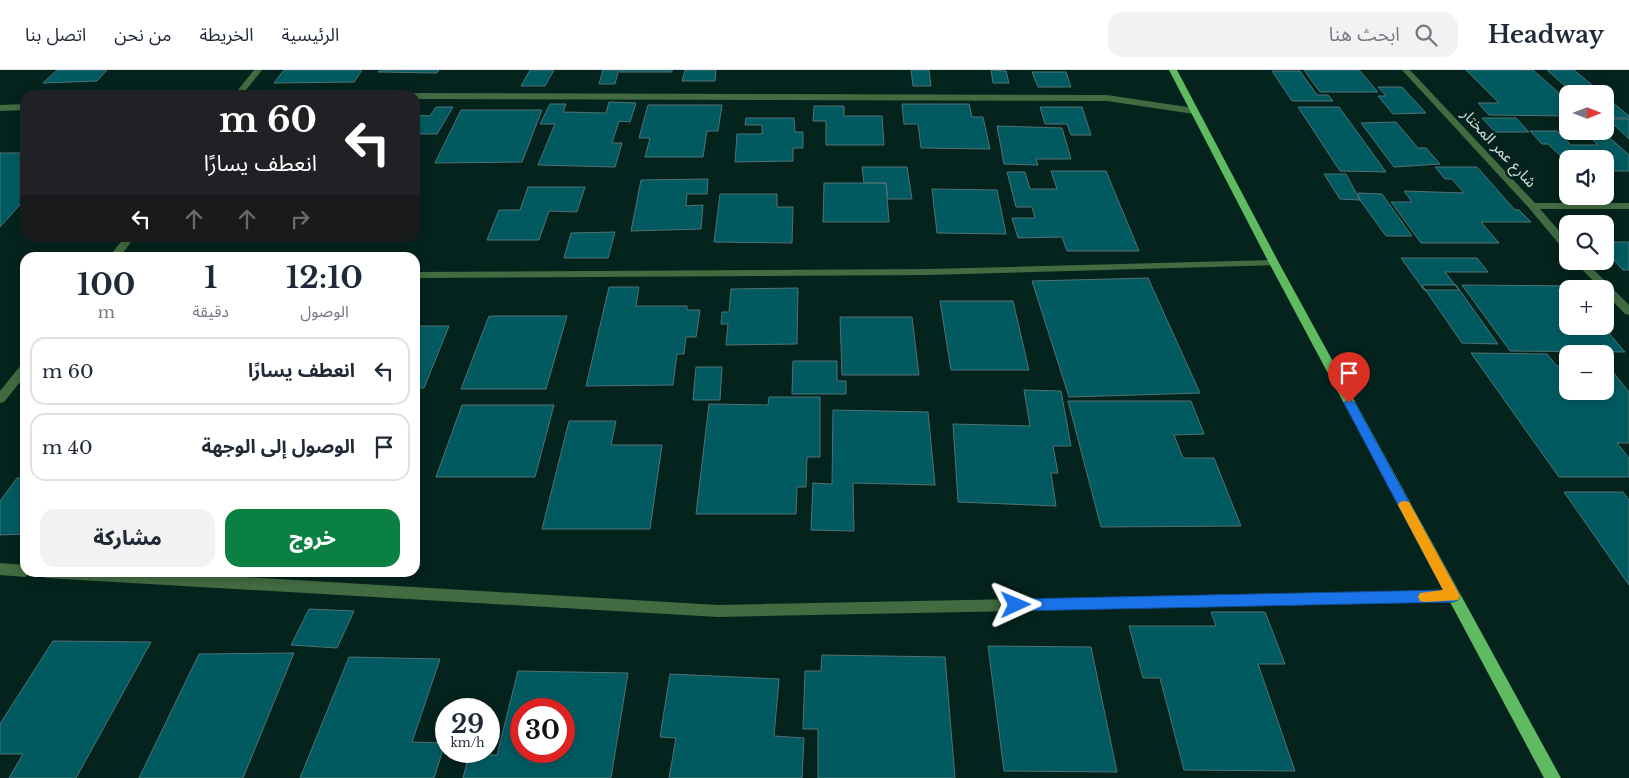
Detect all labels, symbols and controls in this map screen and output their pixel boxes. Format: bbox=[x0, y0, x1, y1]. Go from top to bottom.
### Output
search box bbox=[1108, 12, 1458, 57]
text: Headway bbox=[1488, 20, 1604, 49]
icon: search bbox=[1412, 21, 1440, 49]
text: ابحث هنا bbox=[1329, 23, 1400, 46]
text: اتصل بنا bbox=[25, 24, 86, 46]
text: من نحن bbox=[114, 24, 172, 46]
text: الخريطة bbox=[200, 24, 253, 46]
text: الرئيسية bbox=[281, 24, 339, 46]
north arrow bbox=[1559, 85, 1614, 140]
map controls bbox=[1559, 85, 1614, 400]
text: 60 m bbox=[219, 98, 317, 141]
street label: شارع عمر المختار bbox=[1455, 103, 1541, 193]
icon: left bbox=[335, 110, 400, 175]
text: انعطف يسارًا bbox=[204, 150, 317, 177]
button: sound bbox=[1559, 150, 1614, 205]
icon: left bbox=[127, 205, 155, 233]
icon: ahead bbox=[180, 205, 208, 233]
icon: ahead bbox=[233, 205, 261, 233]
icon: right bbox=[286, 205, 314, 233]
button: search bbox=[1559, 215, 1614, 270]
text: 1 bbox=[204, 259, 217, 296]
text: 12:10 bbox=[286, 259, 363, 296]
text: 100 bbox=[77, 266, 135, 303]
button: + bbox=[1559, 280, 1614, 335]
text: دقيقة bbox=[193, 301, 229, 321]
text: الوصول bbox=[300, 301, 349, 321]
text: m bbox=[98, 302, 115, 322]
button: − bbox=[1559, 345, 1614, 400]
pin bbox=[1328, 352, 1370, 403]
icon: left bbox=[370, 357, 398, 385]
text: انعطف يسارًا bbox=[248, 359, 355, 382]
icon: arrive bbox=[1335, 359, 1363, 387]
text: 60 m bbox=[42, 360, 94, 383]
icon: arrive bbox=[370, 433, 398, 461]
text: الوصول إلى الوجهة bbox=[201, 435, 355, 458]
text: 40 m bbox=[42, 436, 93, 459]
button: مشاركة bbox=[40, 509, 215, 567]
button: خروج bbox=[225, 509, 400, 567]
position arrow bbox=[989, 578, 1041, 630]
speed limit sign: 30 bbox=[510, 698, 575, 763]
text: 29 bbox=[451, 709, 484, 740]
text: km/h bbox=[450, 735, 485, 750]

